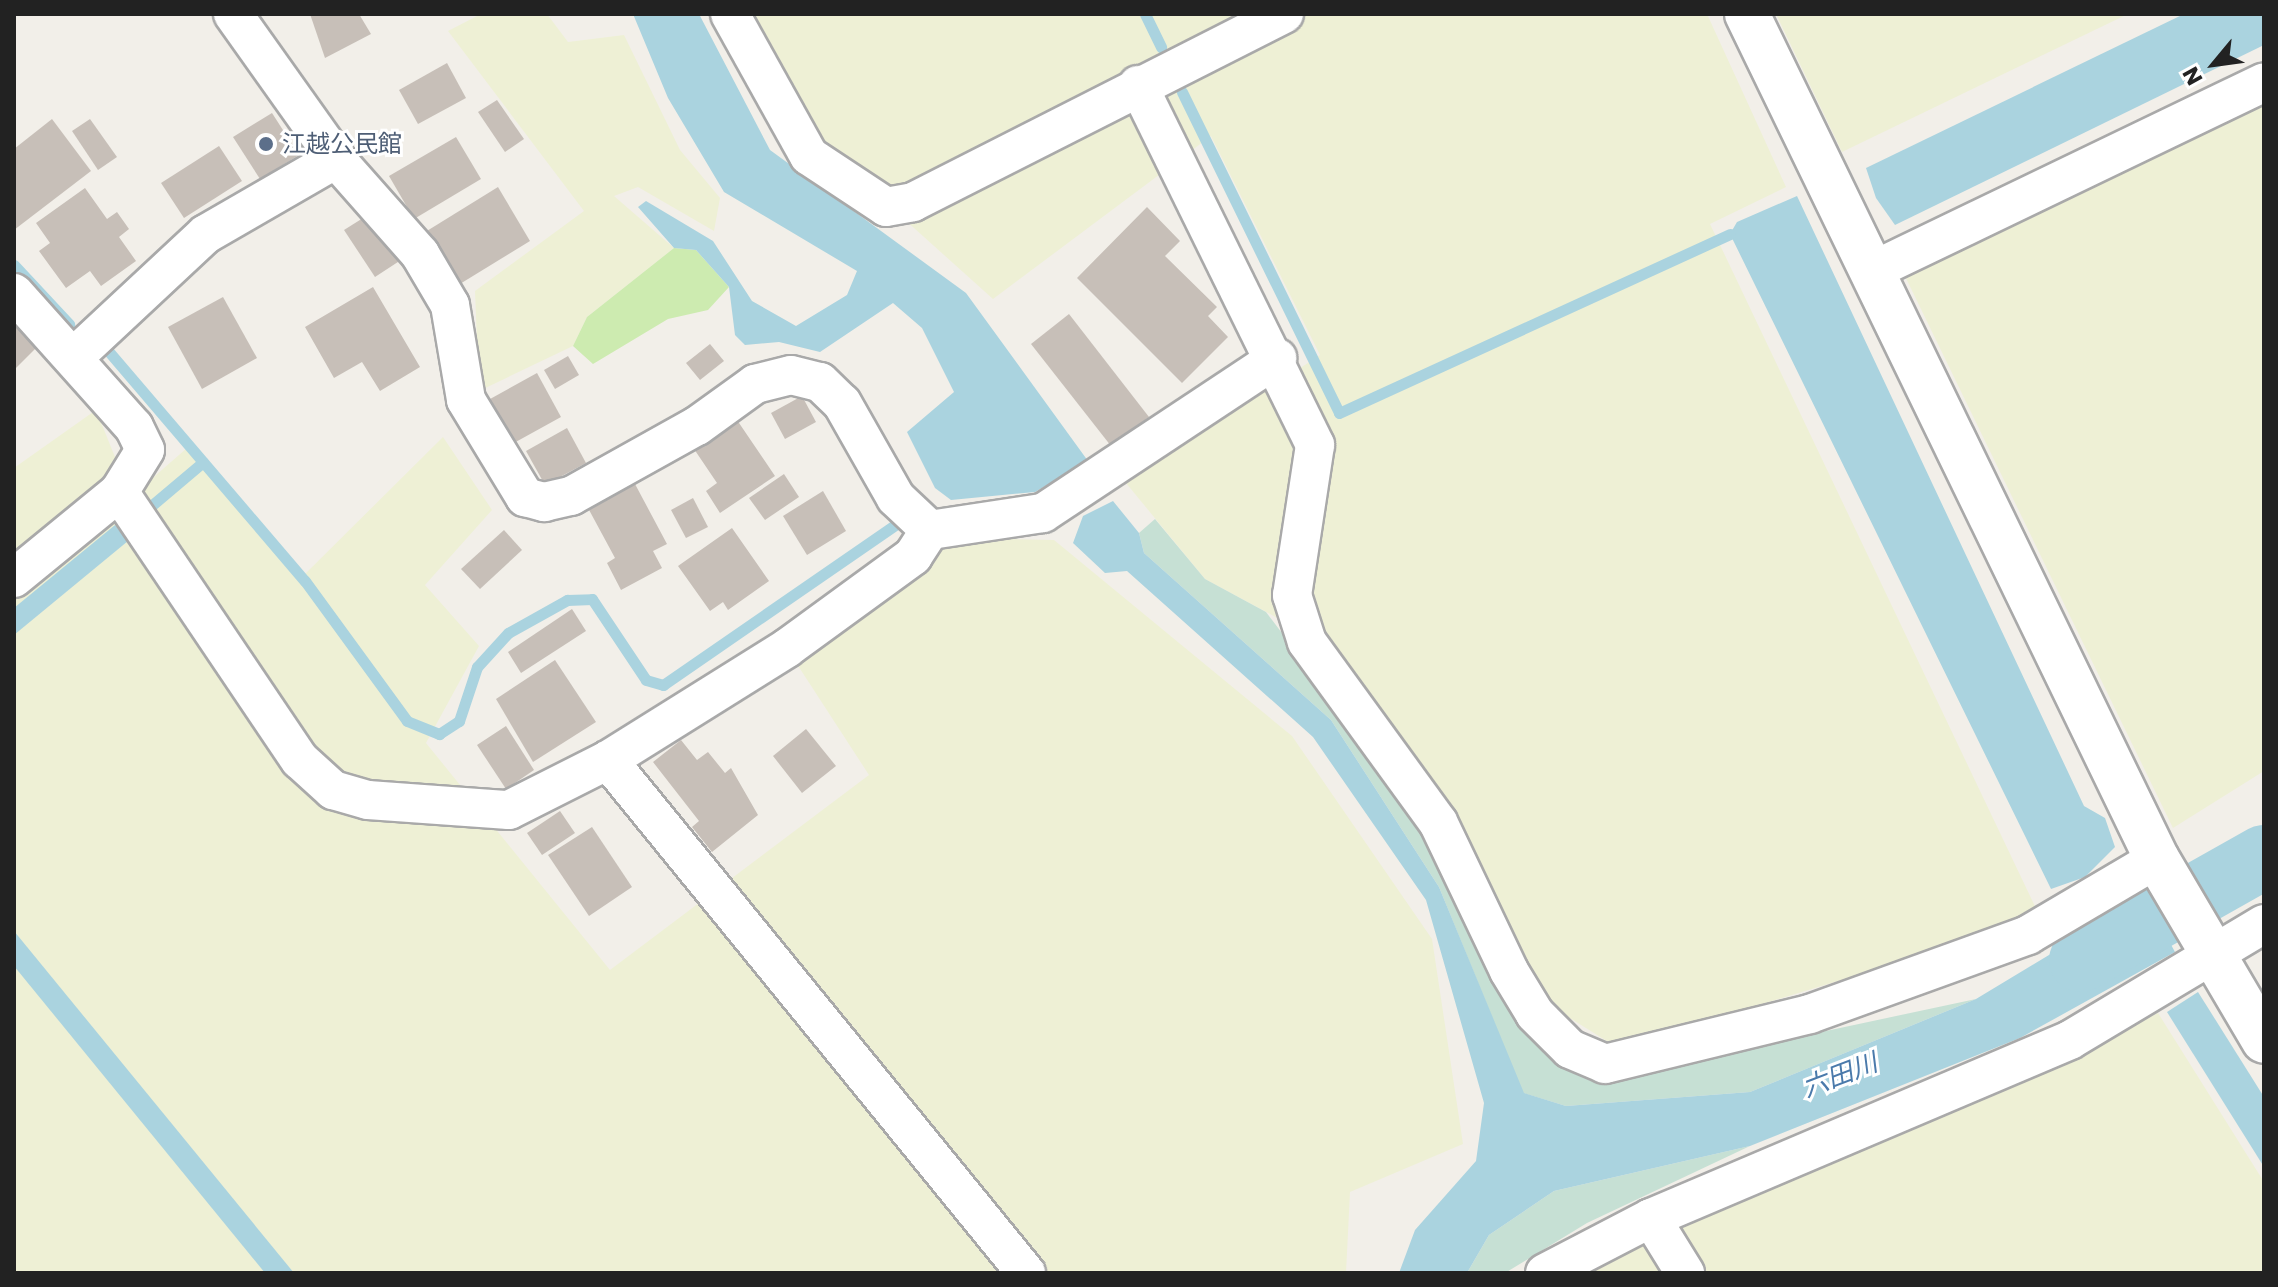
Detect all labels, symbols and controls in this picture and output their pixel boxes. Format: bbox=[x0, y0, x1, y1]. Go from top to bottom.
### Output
north arrow bbox=[2174, 24, 2254, 104]
text: N bbox=[2175, 61, 2210, 91]
place label: 江越公民館 bbox=[282, 130, 402, 158]
marker: 江越公民館 bbox=[257, 135, 275, 153]
water label: 六田川 bbox=[1798, 1047, 1882, 1105]

